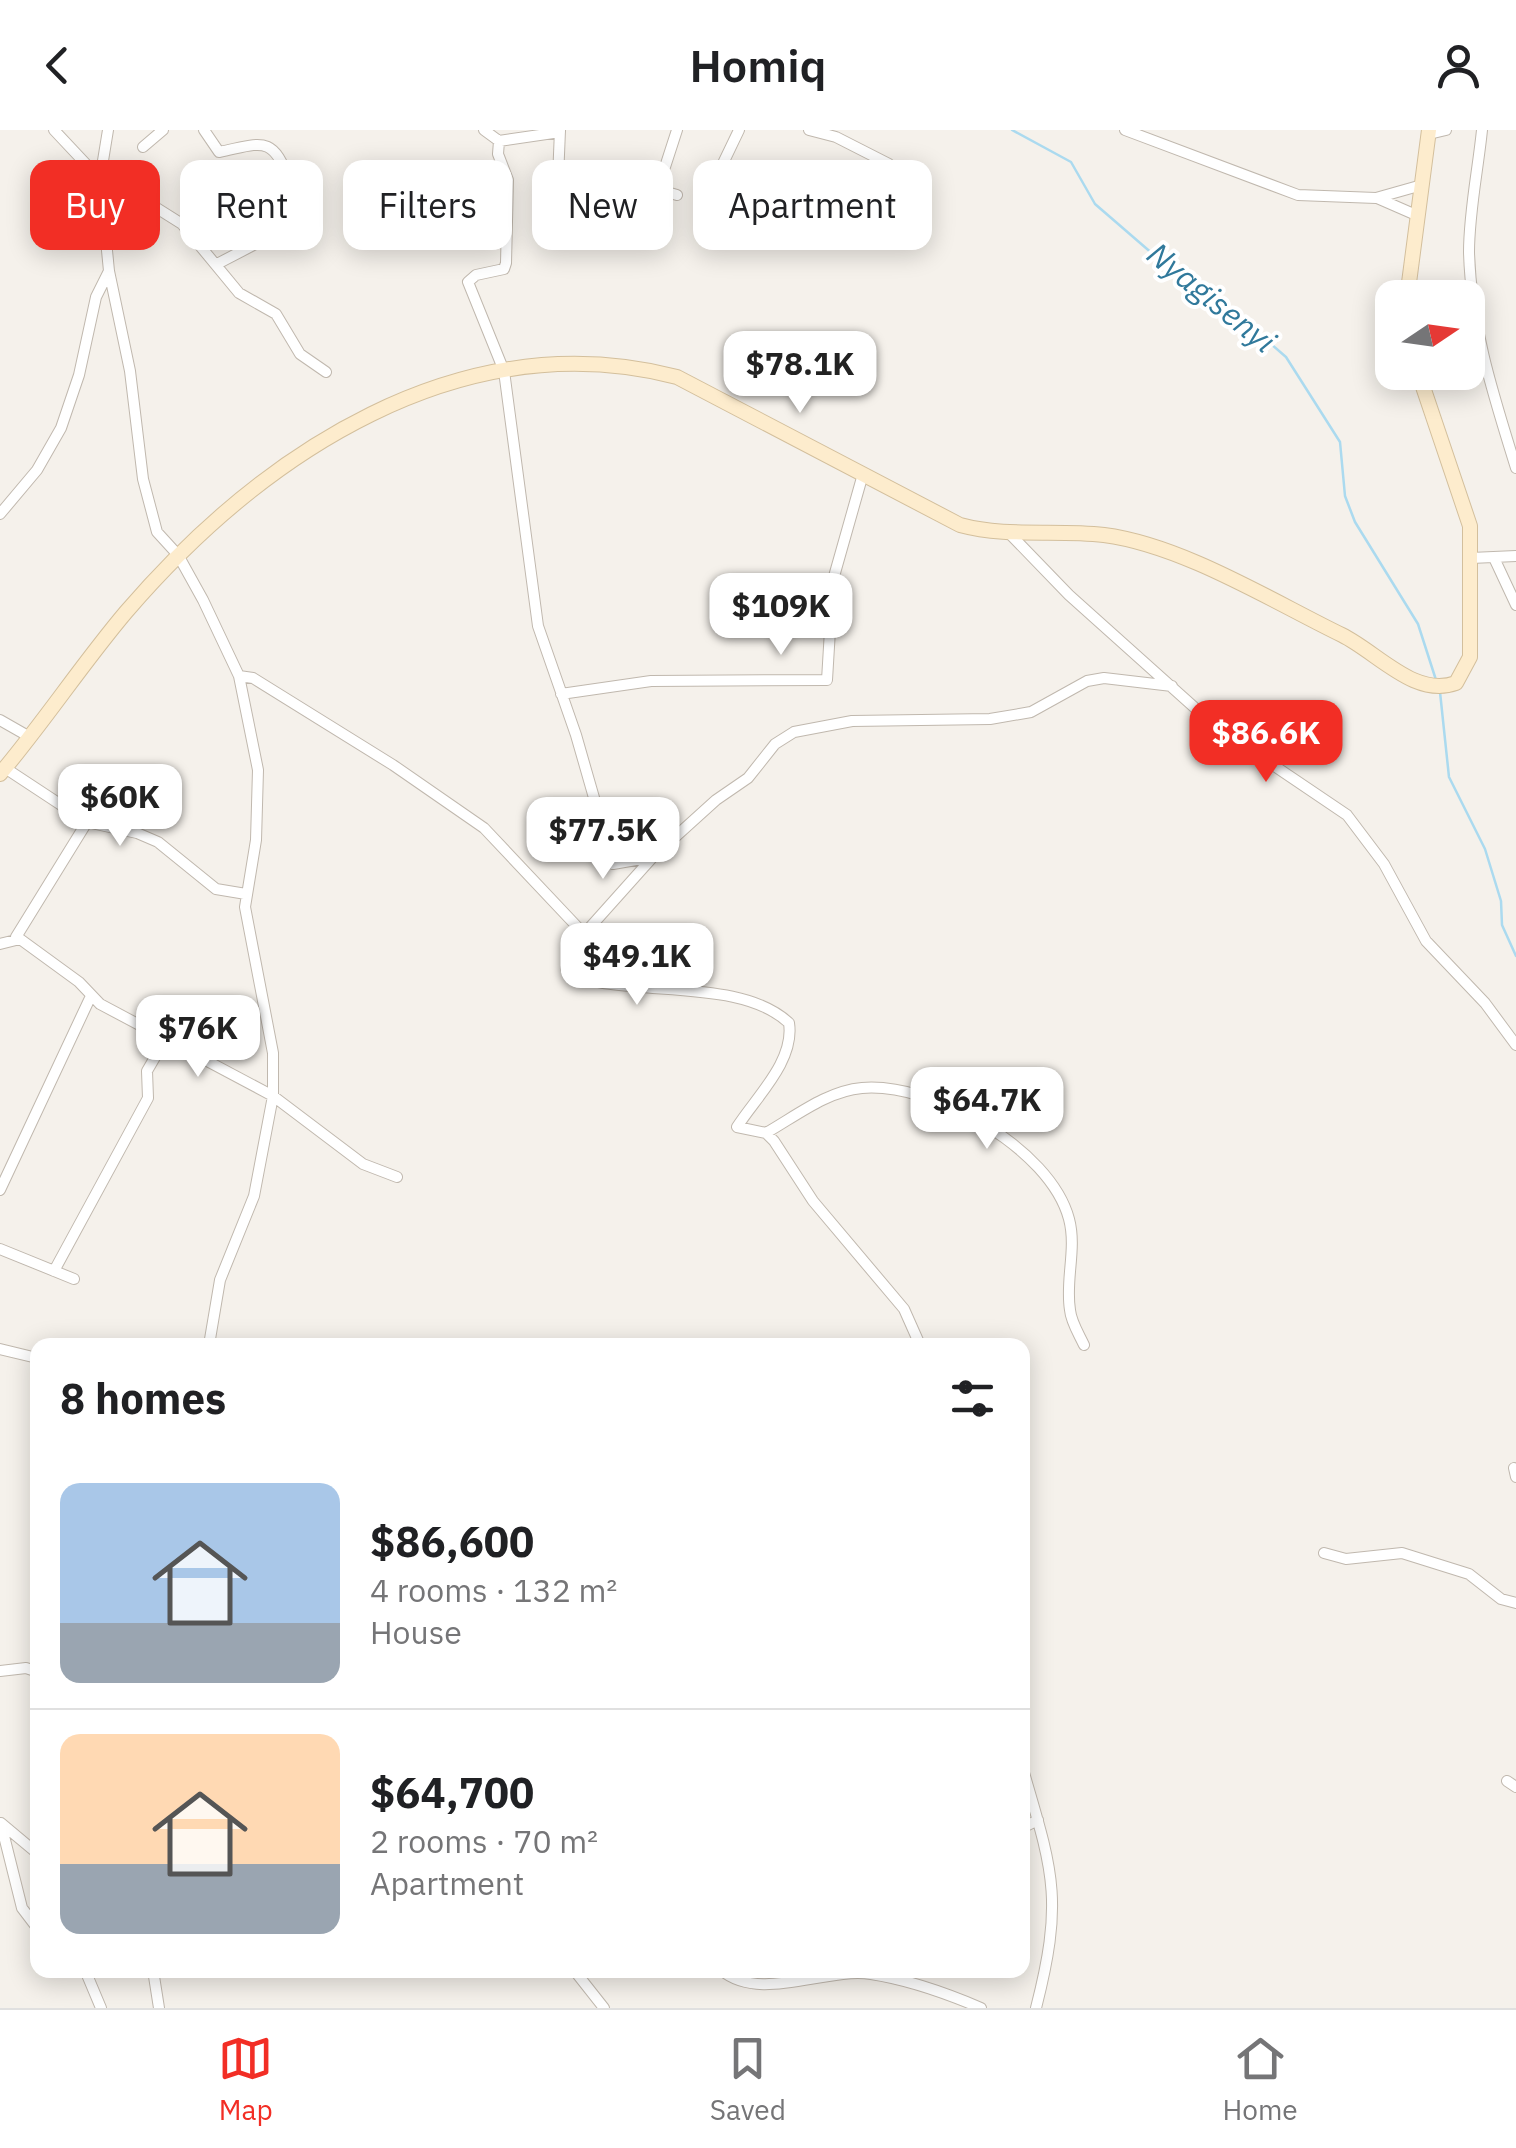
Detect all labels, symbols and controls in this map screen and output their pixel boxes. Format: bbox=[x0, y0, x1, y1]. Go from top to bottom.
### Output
text: Homiq bbox=[689, 36, 827, 94]
icon: back bbox=[30, 38, 85, 93]
icon: person bbox=[1431, 38, 1486, 93]
chip: Buy bbox=[30, 160, 160, 250]
chip: Rent bbox=[180, 160, 323, 250]
chip: Filters bbox=[343, 160, 512, 250]
chip: New bbox=[532, 160, 673, 250]
chip: Apartment bbox=[693, 160, 932, 250]
water label: Nyagisenyi bbox=[1139, 232, 1285, 362]
north arrow bbox=[1375, 280, 1485, 390]
map controls bbox=[1375, 280, 1485, 390]
pin: $78.1K bbox=[719, 331, 881, 416]
text: $78.1K bbox=[745, 342, 855, 384]
pin: $109K bbox=[711, 573, 851, 658]
text: $109K bbox=[731, 584, 831, 626]
pin: $86.6K bbox=[1185, 700, 1347, 785]
text: $86.6K bbox=[1211, 711, 1321, 753]
pin: $60K bbox=[61, 764, 179, 849]
text: $60K bbox=[80, 775, 160, 817]
pin: $77.5K bbox=[522, 797, 684, 882]
text: $77.5K bbox=[548, 808, 658, 850]
pin: $49.1K bbox=[556, 923, 718, 1008]
text: $49.1K bbox=[582, 934, 692, 976]
pin: $76K bbox=[139, 995, 257, 1080]
text: $76K bbox=[158, 1006, 238, 1048]
pin: $64.7K bbox=[906, 1067, 1068, 1152]
text: $64.7K bbox=[932, 1078, 1042, 1120]
text: 8 homes bbox=[60, 1371, 226, 1426]
icon: filters bbox=[945, 1371, 1000, 1426]
text: $86,600 bbox=[370, 1514, 534, 1569]
icon: home bbox=[140, 1523, 260, 1643]
text: 4 rooms · 132 m² bbox=[370, 1569, 617, 1611]
text: House bbox=[370, 1611, 462, 1653]
text: $64,700 bbox=[370, 1765, 534, 1820]
icon: home bbox=[140, 1774, 260, 1894]
text: 2 rooms · 70 m² bbox=[370, 1820, 598, 1862]
text: Apartment bbox=[370, 1862, 524, 1904]
tab: Map bbox=[218, 2031, 273, 2128]
tab: Saved bbox=[710, 2031, 786, 2128]
tab: Home bbox=[1222, 2031, 1298, 2128]

